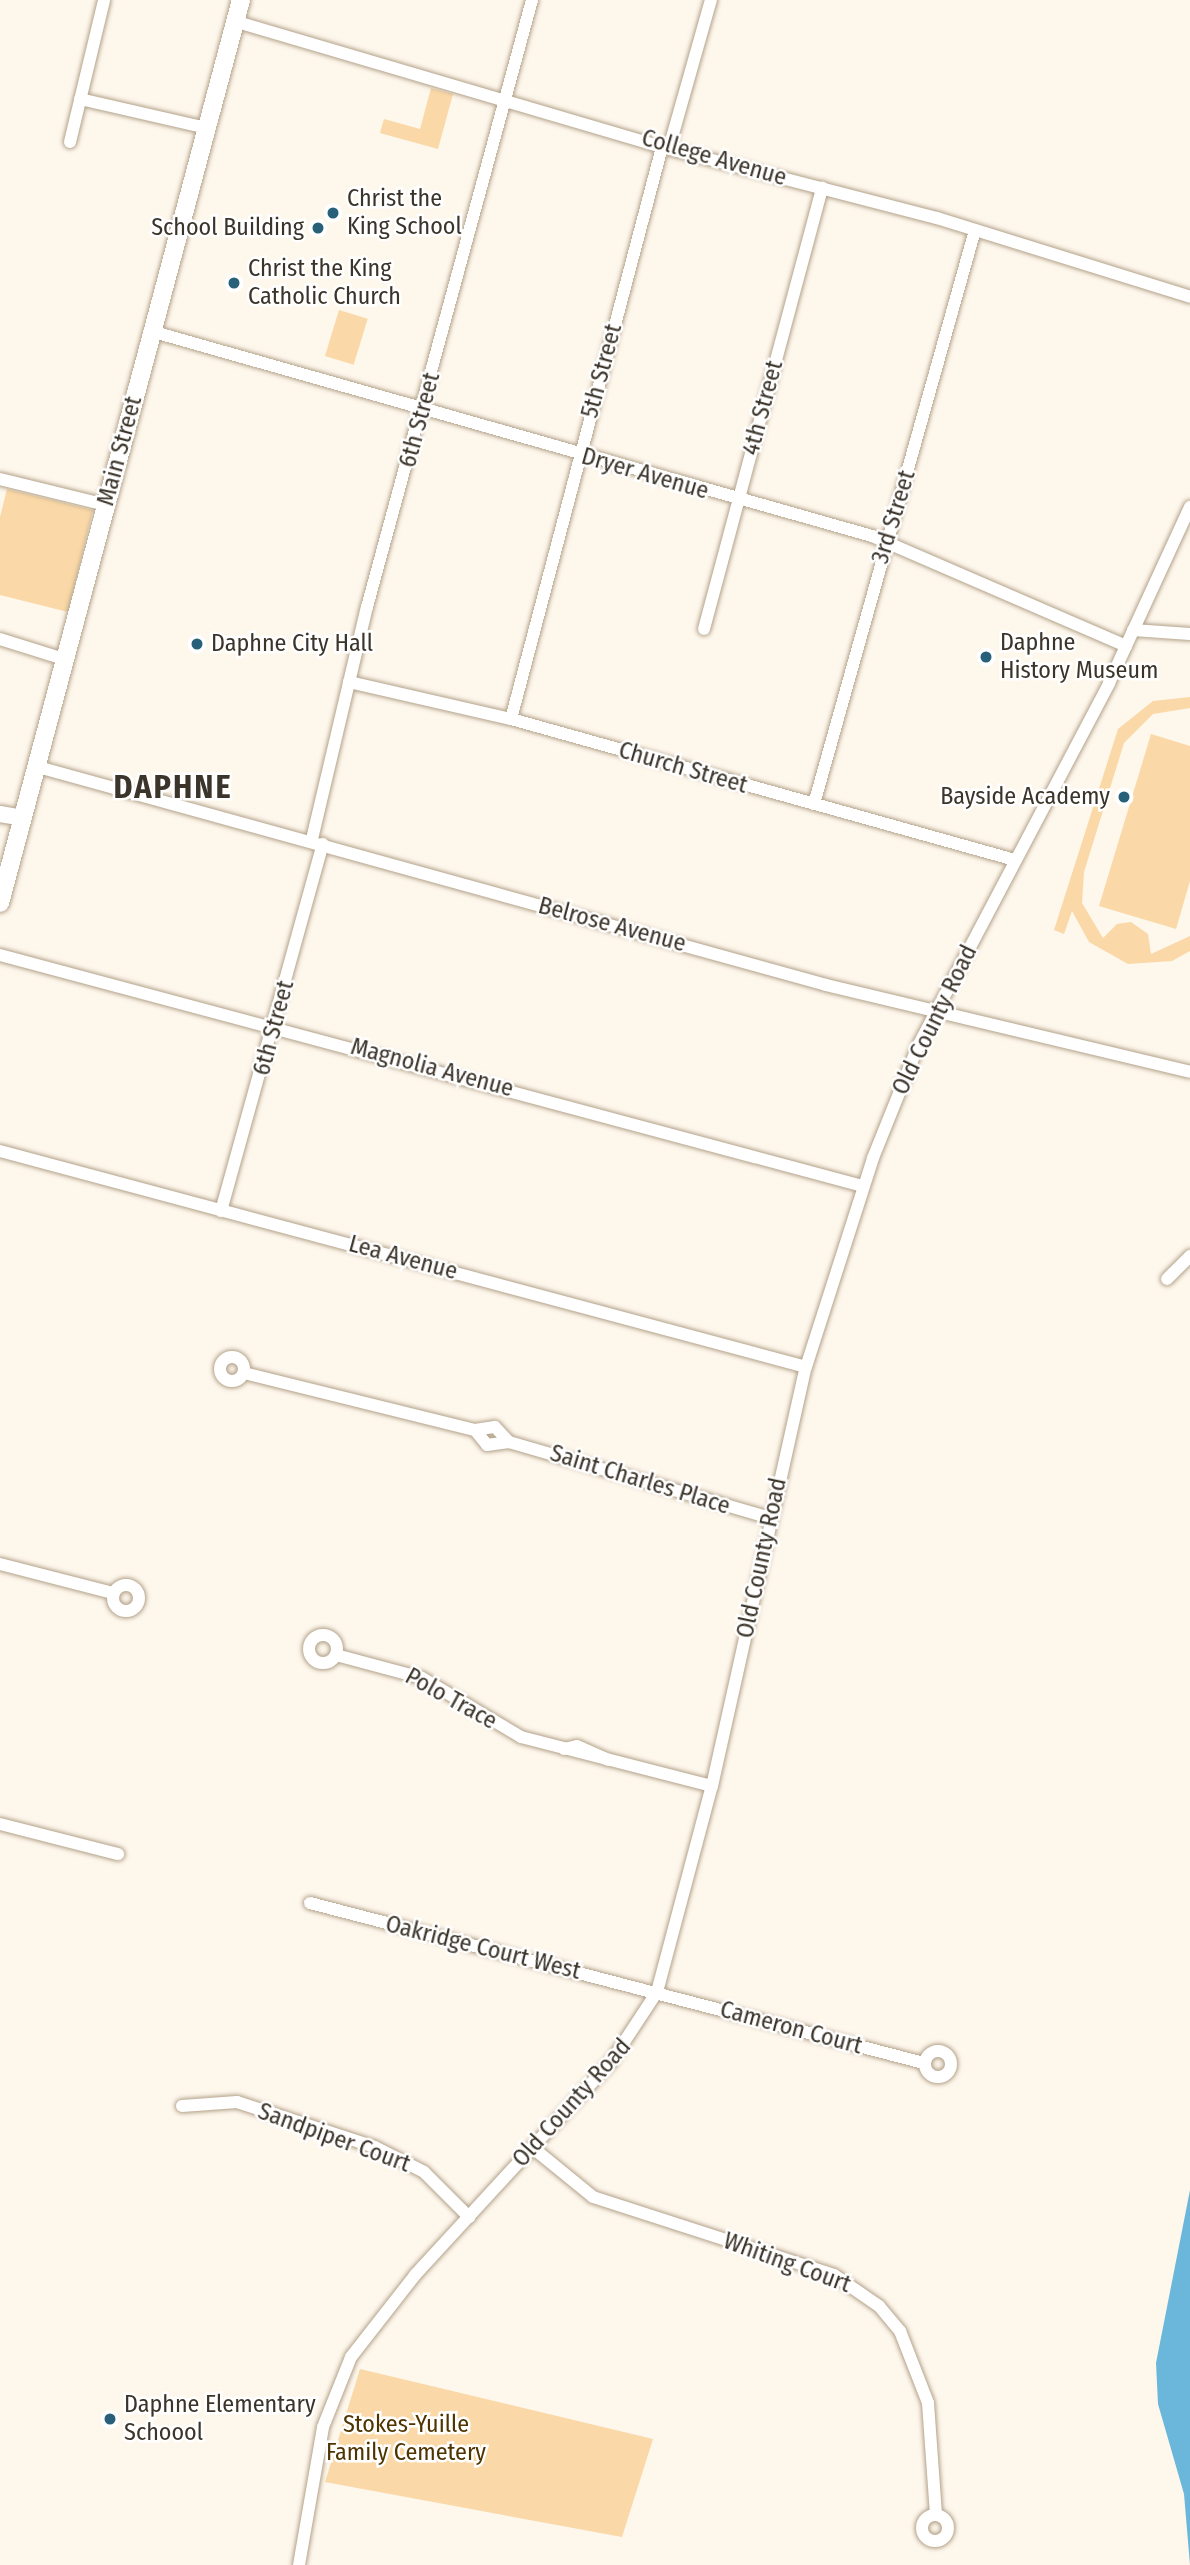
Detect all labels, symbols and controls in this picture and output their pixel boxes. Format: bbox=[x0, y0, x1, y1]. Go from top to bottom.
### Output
street label: College Avenue bbox=[638, 124, 790, 192]
place label: Christ the King School bbox=[347, 185, 462, 241]
marker: Christ the King School bbox=[325, 205, 341, 221]
place label: School Building bbox=[151, 214, 304, 242]
marker: School Building bbox=[310, 220, 326, 236]
place label: Christ the King Catholic Church bbox=[248, 255, 401, 311]
marker: Christ the King Catholic Church bbox=[226, 275, 242, 291]
street label: 5th Street bbox=[576, 321, 628, 421]
street label: 4th Street bbox=[737, 358, 789, 458]
street label: 6th Street bbox=[394, 369, 446, 471]
street label: Main Street bbox=[92, 393, 148, 509]
street label: Dryer Avenue bbox=[578, 442, 712, 506]
street label: 3rd Street bbox=[866, 467, 922, 567]
place label: Daphne History Museum bbox=[1000, 629, 1158, 685]
place label: Daphne City Hall bbox=[211, 630, 373, 658]
marker: Daphne City Hall bbox=[189, 636, 205, 652]
marker: Daphne History Museum bbox=[978, 649, 994, 665]
street label: Church Street bbox=[615, 736, 751, 800]
district label: DAPHNE bbox=[114, 768, 232, 806]
place label: Bayside Academy bbox=[940, 783, 1110, 811]
marker: Bayside Academy bbox=[1116, 789, 1132, 805]
street label: Belrose Avenue bbox=[535, 891, 689, 959]
street label: Old County Road bbox=[886, 940, 984, 1100]
street label: 6th Street bbox=[248, 977, 300, 1079]
street label: Magnolia Avenue bbox=[348, 1032, 516, 1104]
street label: Lea Avenue bbox=[346, 1230, 460, 1286]
street label: Saint Charles Place bbox=[547, 1439, 733, 1521]
street label: Old County Road bbox=[731, 1475, 793, 1641]
street label: Polo Trace bbox=[400, 1662, 502, 1736]
street label: Oakridge Court West bbox=[383, 1910, 583, 1986]
street label: Cameron Court bbox=[717, 1995, 865, 2061]
street label: Old County Road bbox=[507, 2033, 637, 2173]
street label: Sandpiper Court bbox=[254, 2097, 414, 2179]
street label: Whiting Court bbox=[719, 2227, 855, 2299]
place label: Daphne Elementary Schoool bbox=[124, 2391, 316, 2447]
marker: Daphne Elementary Schoool bbox=[102, 2411, 118, 2427]
park label: Stokes-Yuille Family Cemetery bbox=[326, 2411, 486, 2467]

